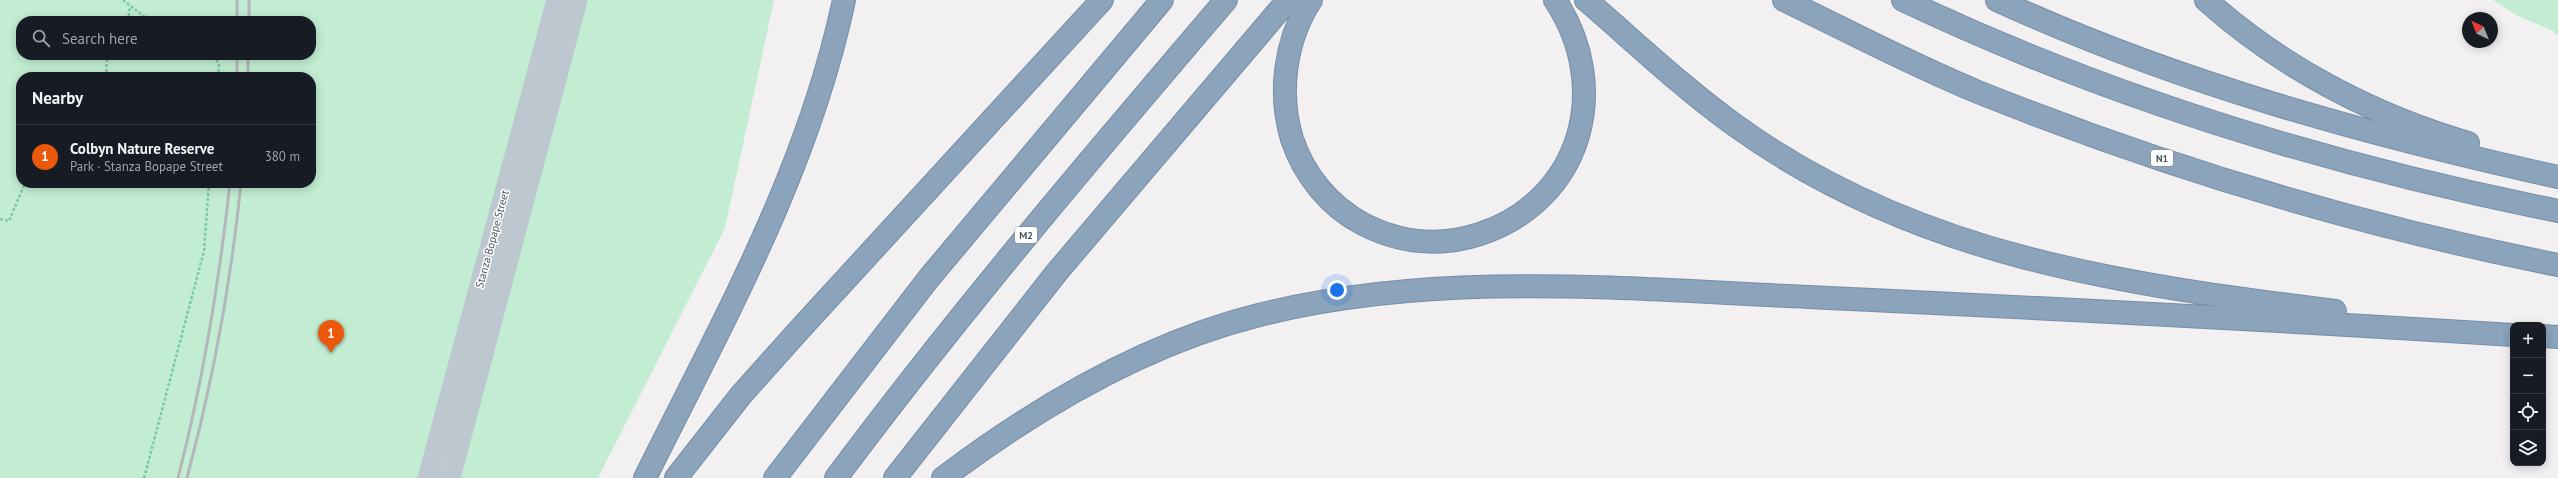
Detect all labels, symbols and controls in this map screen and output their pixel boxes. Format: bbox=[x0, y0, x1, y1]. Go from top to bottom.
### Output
north arrow bbox=[2462, 12, 2498, 48]
search box bbox=[16, 16, 316, 60]
icon: search bbox=[30, 27, 52, 49]
text: Search here bbox=[62, 29, 138, 48]
text: Nearby bbox=[32, 87, 83, 109]
text: Colbyn Nature Reserve bbox=[70, 139, 214, 158]
text: 1 bbox=[41, 148, 49, 165]
text: 380 m bbox=[265, 148, 300, 165]
road number: N1 bbox=[2151, 150, 2173, 166]
text: Park · Stanza Bopape Street bbox=[70, 158, 223, 175]
street label: Stanza Bopape Street bbox=[472, 188, 512, 289]
road number: M2 bbox=[1015, 227, 1037, 243]
your location bbox=[1327, 280, 1347, 300]
pin: 1 bbox=[318, 320, 344, 353]
map controls bbox=[2510, 322, 2546, 466]
button: + bbox=[2510, 322, 2546, 358]
button: − bbox=[2510, 358, 2546, 394]
button: locate bbox=[2510, 394, 2546, 430]
button: layers bbox=[2510, 430, 2546, 466]

